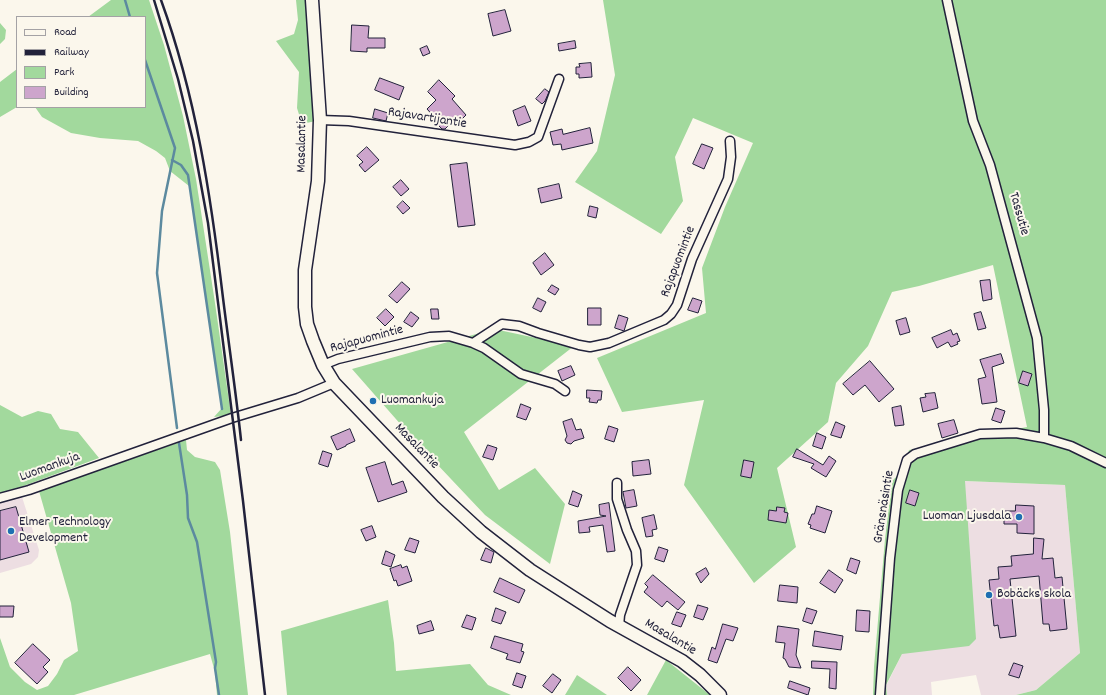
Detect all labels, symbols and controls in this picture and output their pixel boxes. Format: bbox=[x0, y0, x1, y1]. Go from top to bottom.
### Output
legend bbox=[16, 16, 146, 108]
text: Road bbox=[54, 24, 76, 41]
text: Railway bbox=[54, 44, 89, 61]
text: Park bbox=[54, 64, 74, 81]
text: Building bbox=[54, 84, 89, 101]
street label: Rajavartijantie bbox=[386, 104, 468, 134]
street label: Masalantie bbox=[294, 115, 312, 173]
street label: Tassutie bbox=[1004, 191, 1032, 237]
street label: Rajapuomintie bbox=[658, 224, 700, 300]
street label: Rajapuomintie bbox=[329, 322, 405, 358]
place label: Luomankuja bbox=[381, 393, 444, 409]
marker: Luomankuja bbox=[368, 396, 378, 406]
street label: Masalantie bbox=[390, 420, 442, 474]
street label: Luomankuja bbox=[18, 449, 82, 487]
street label: Gränsnäsintie bbox=[871, 469, 899, 545]
place label: Luoman Ljusdala bbox=[923, 509, 1011, 525]
marker: Luoman Ljusdala bbox=[1014, 512, 1024, 522]
place label: Elmer Technology Development bbox=[19, 515, 111, 548]
marker: Elmer Technology Development bbox=[6, 526, 16, 536]
place label: Bobäcks skola bbox=[997, 587, 1071, 603]
marker: Bobäcks skola bbox=[984, 590, 994, 600]
street label: Masalantie bbox=[641, 616, 699, 660]

